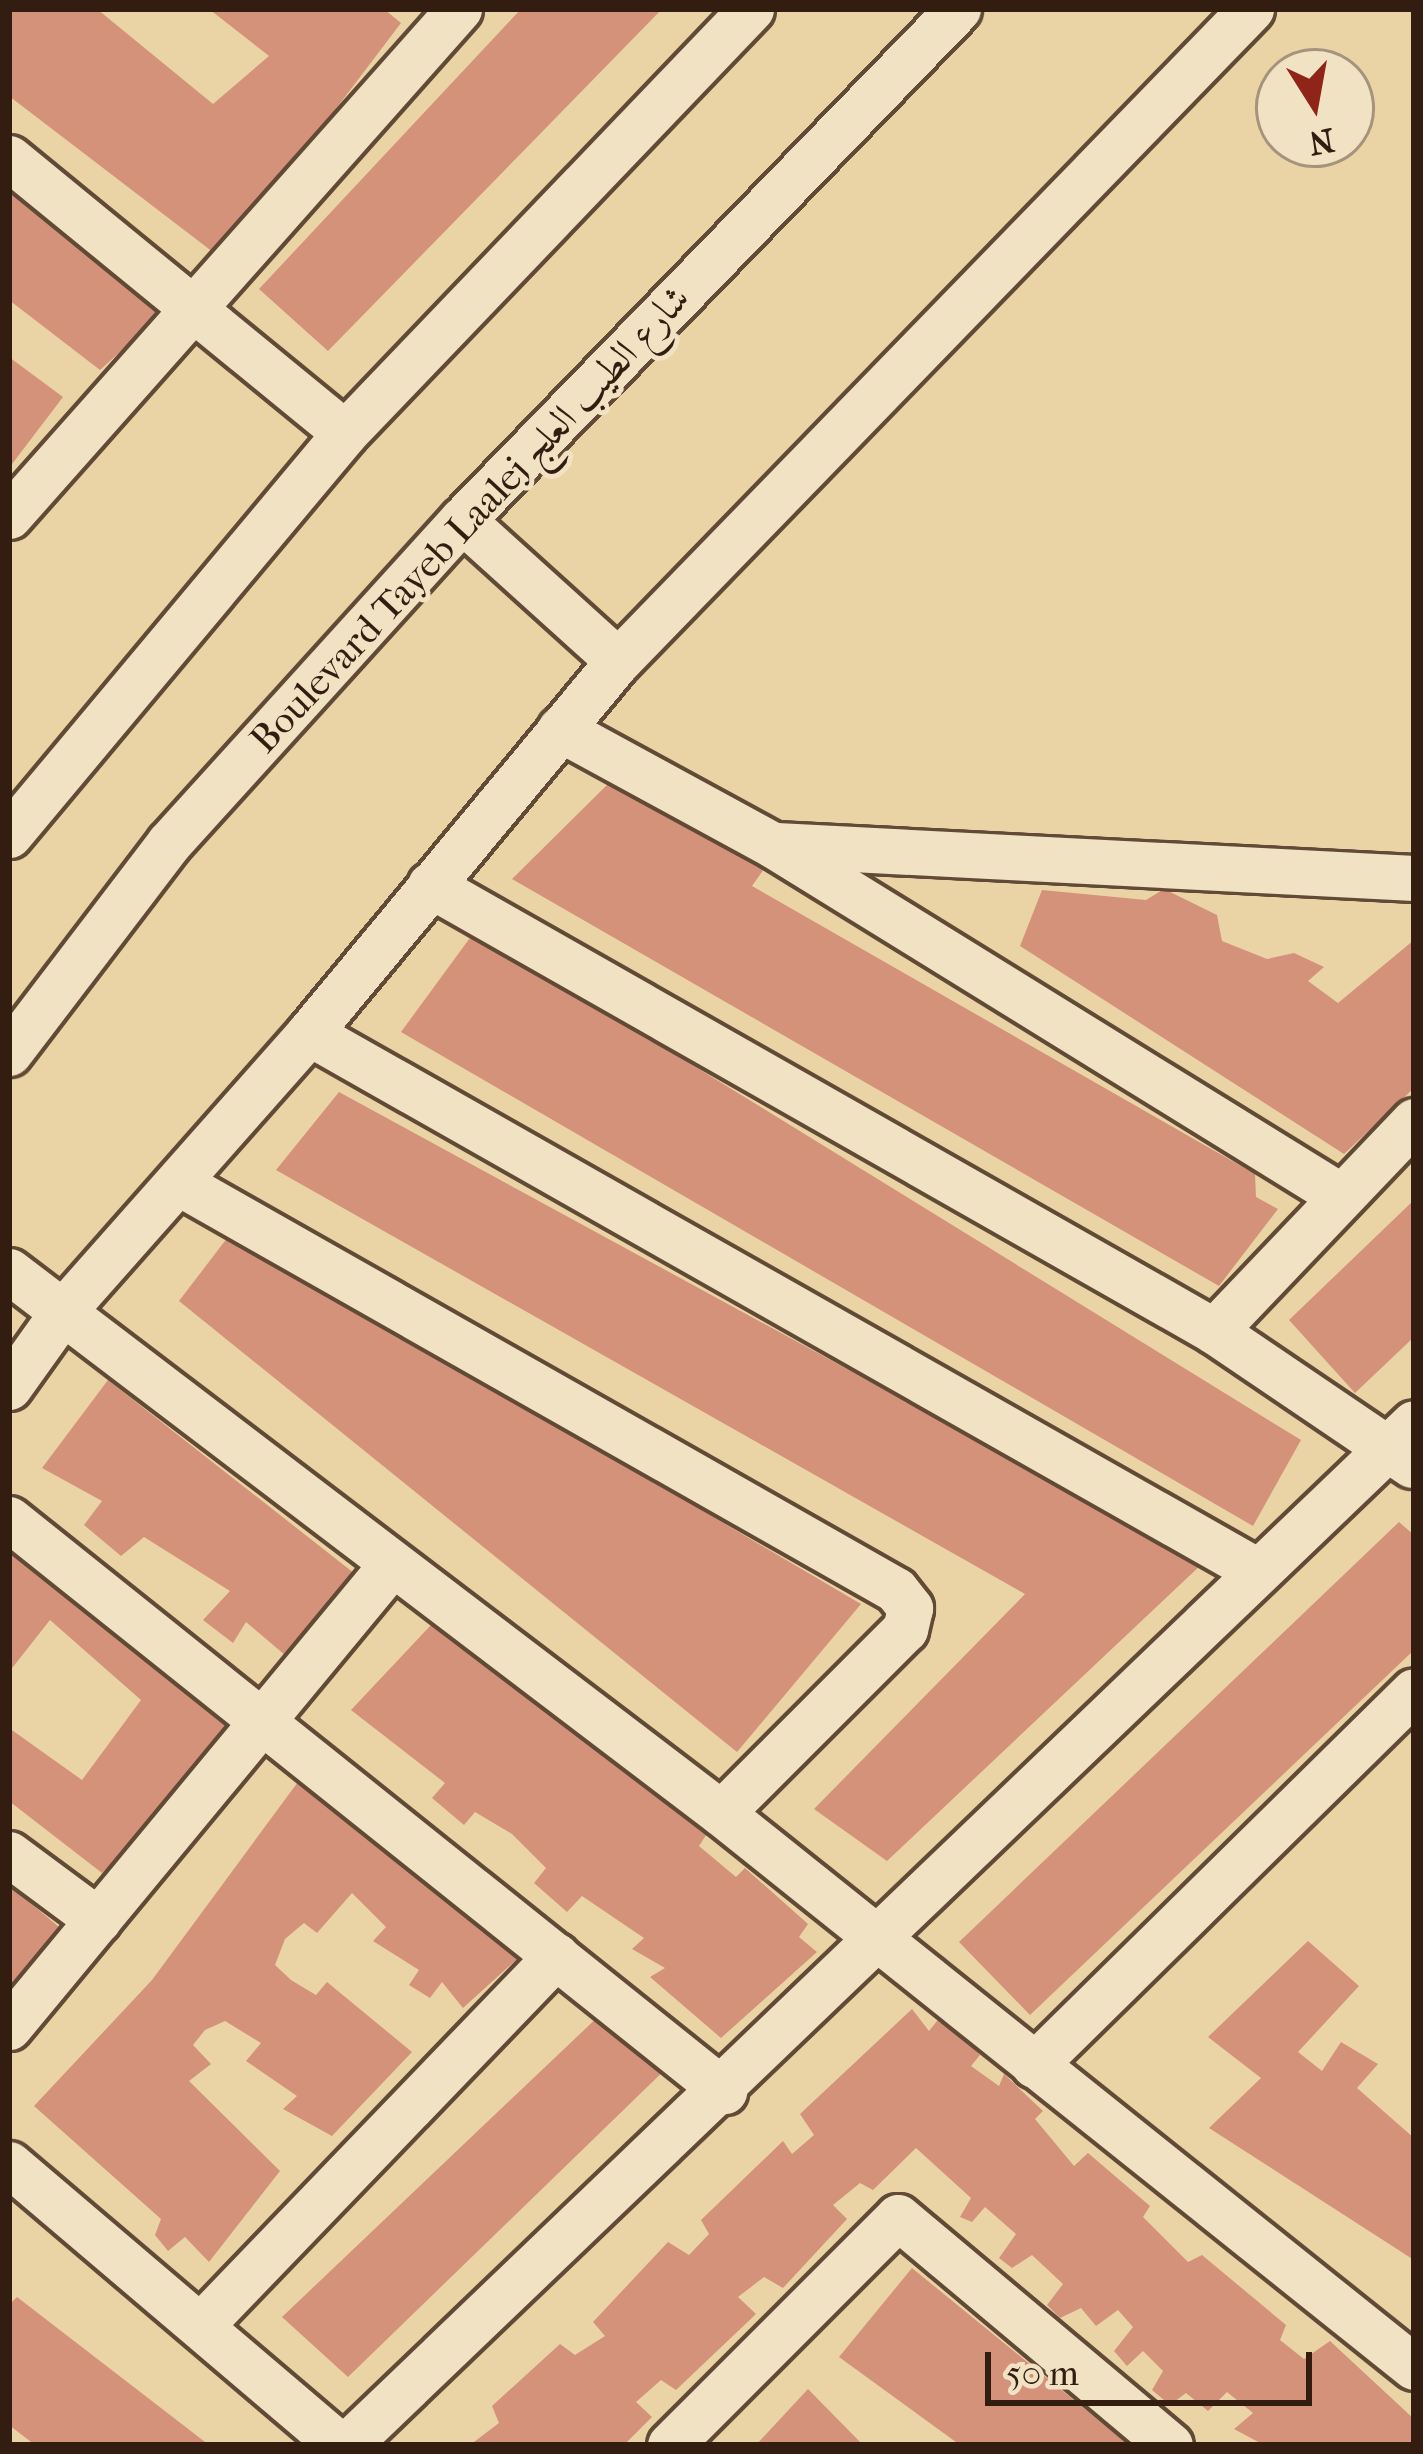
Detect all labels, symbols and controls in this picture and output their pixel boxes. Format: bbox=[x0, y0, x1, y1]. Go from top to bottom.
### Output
north arrow bbox=[1255, 48, 1375, 168]
text: N bbox=[1305, 119, 1337, 162]
street label: Boulevard Tayeb Laalej شارع الطيب العلج bbox=[241, 275, 699, 763]
scale bar bbox=[991, 2328, 1318, 2402]
text: 50 m bbox=[1006, 2352, 1079, 2394]

